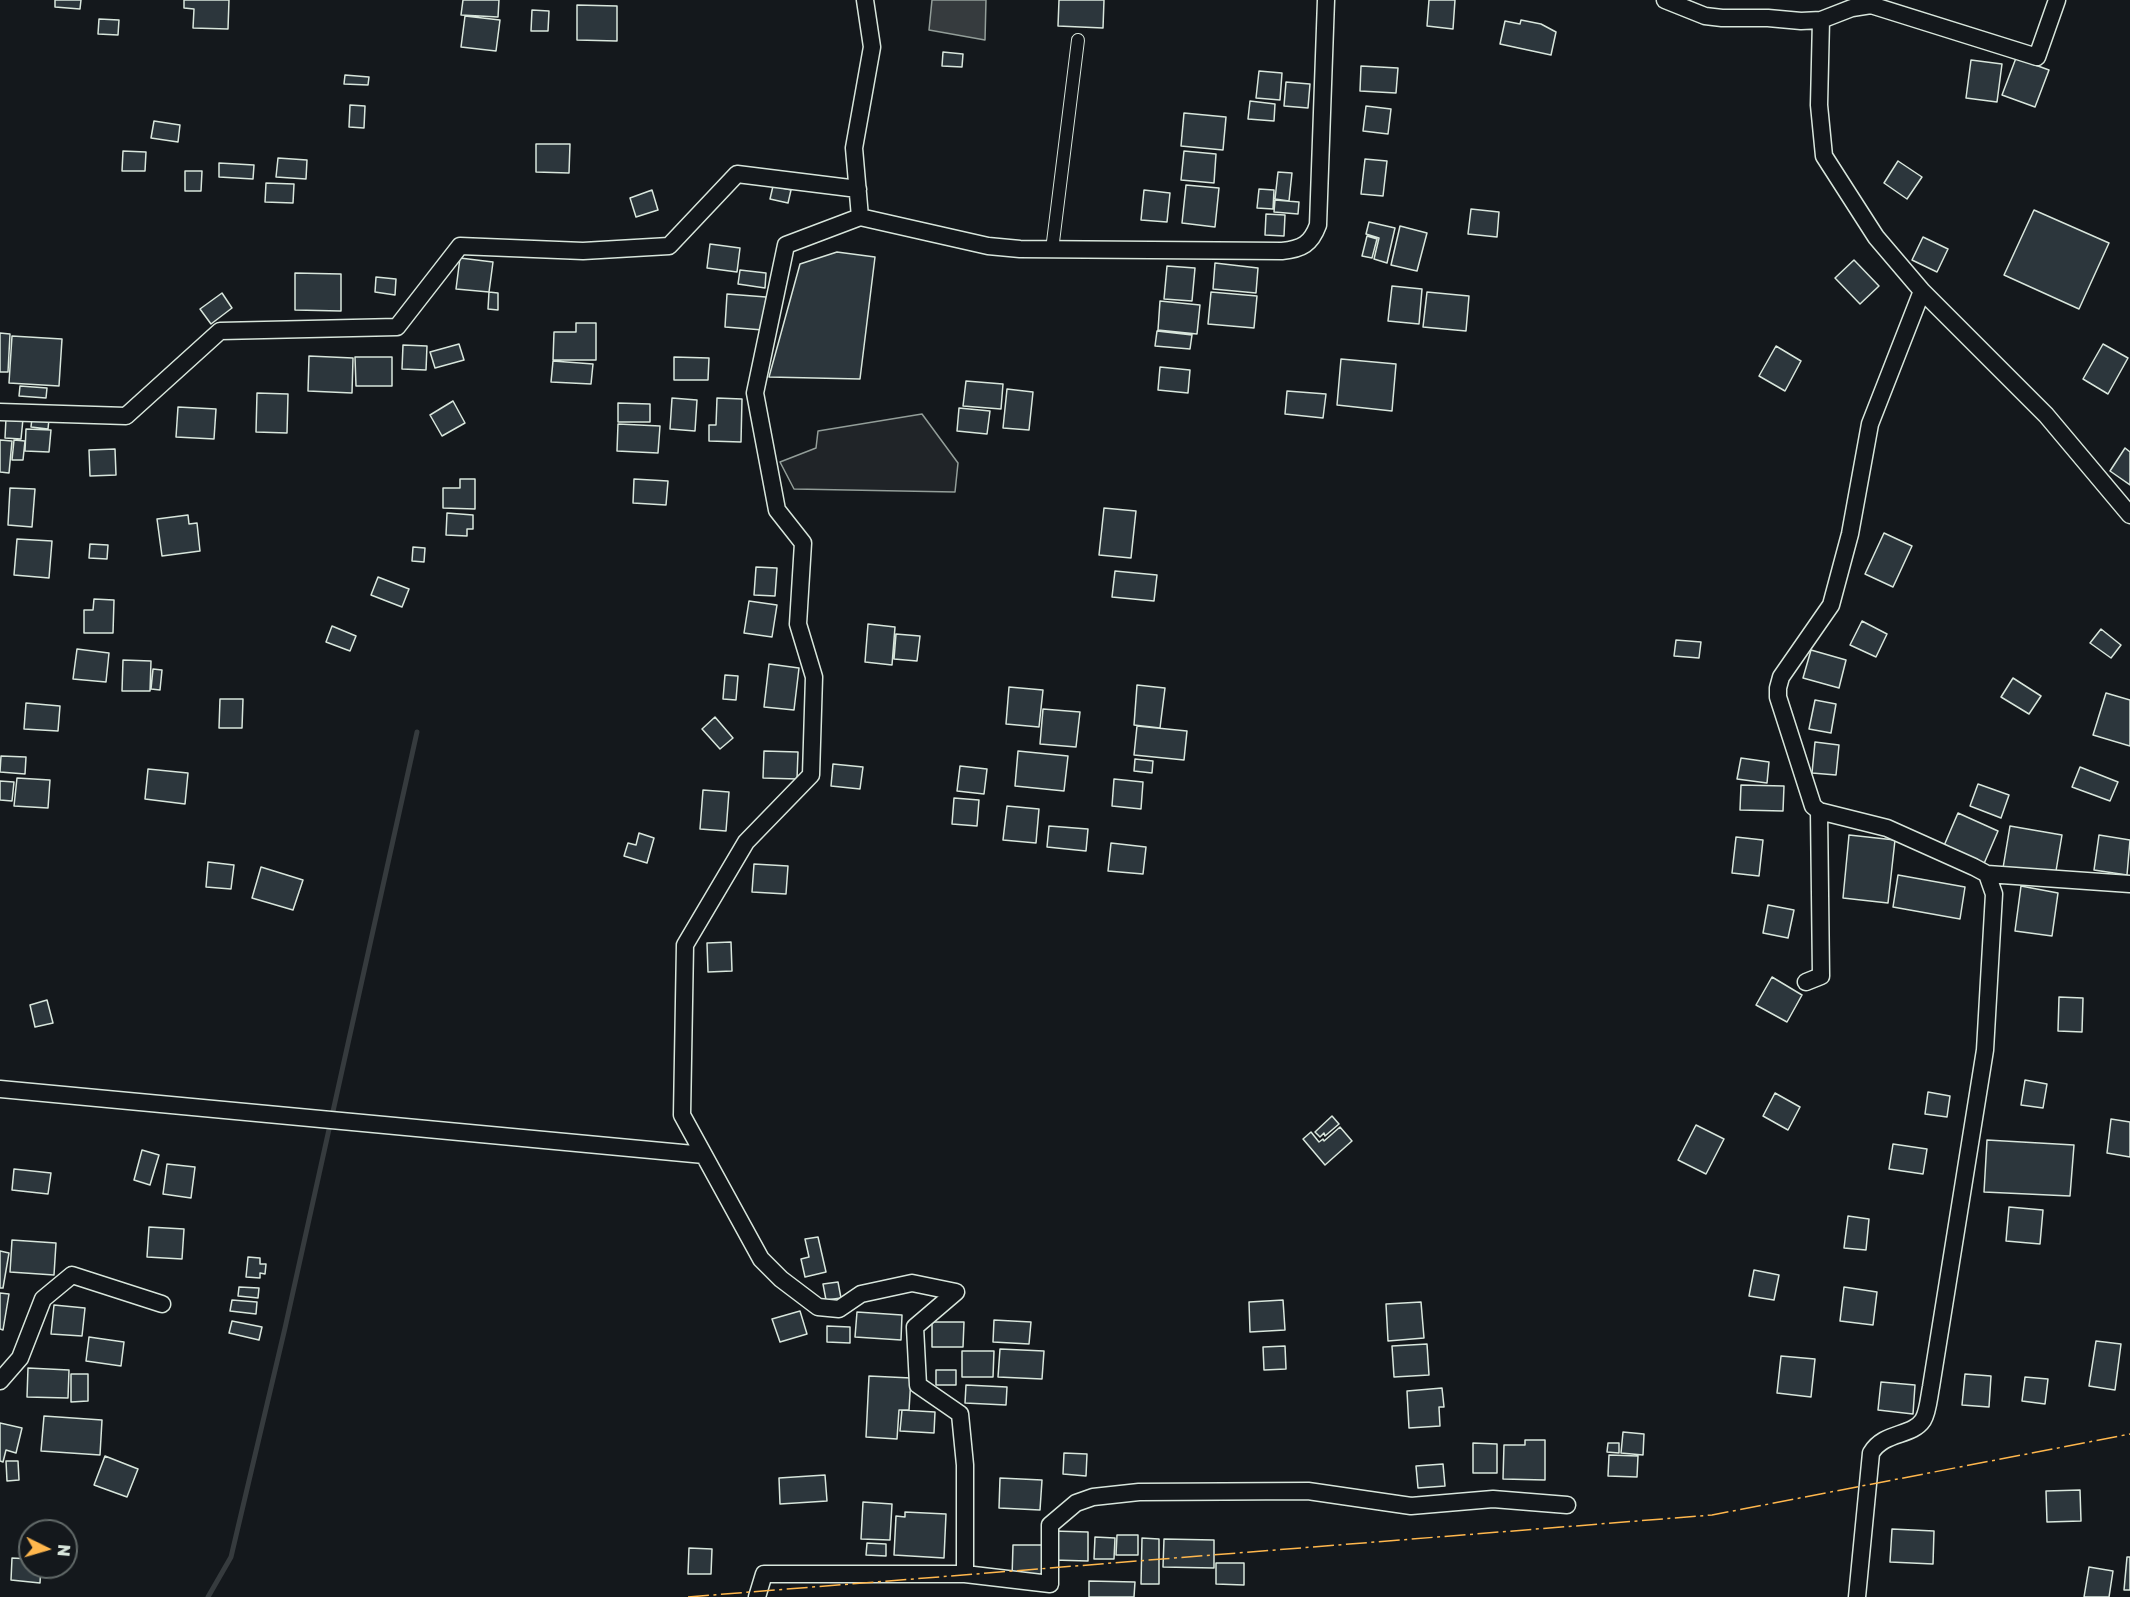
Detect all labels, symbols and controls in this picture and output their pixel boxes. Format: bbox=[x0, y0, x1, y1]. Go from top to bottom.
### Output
north arrow bbox=[18, 1519, 78, 1579]
text: N bbox=[53, 1543, 74, 1557]

